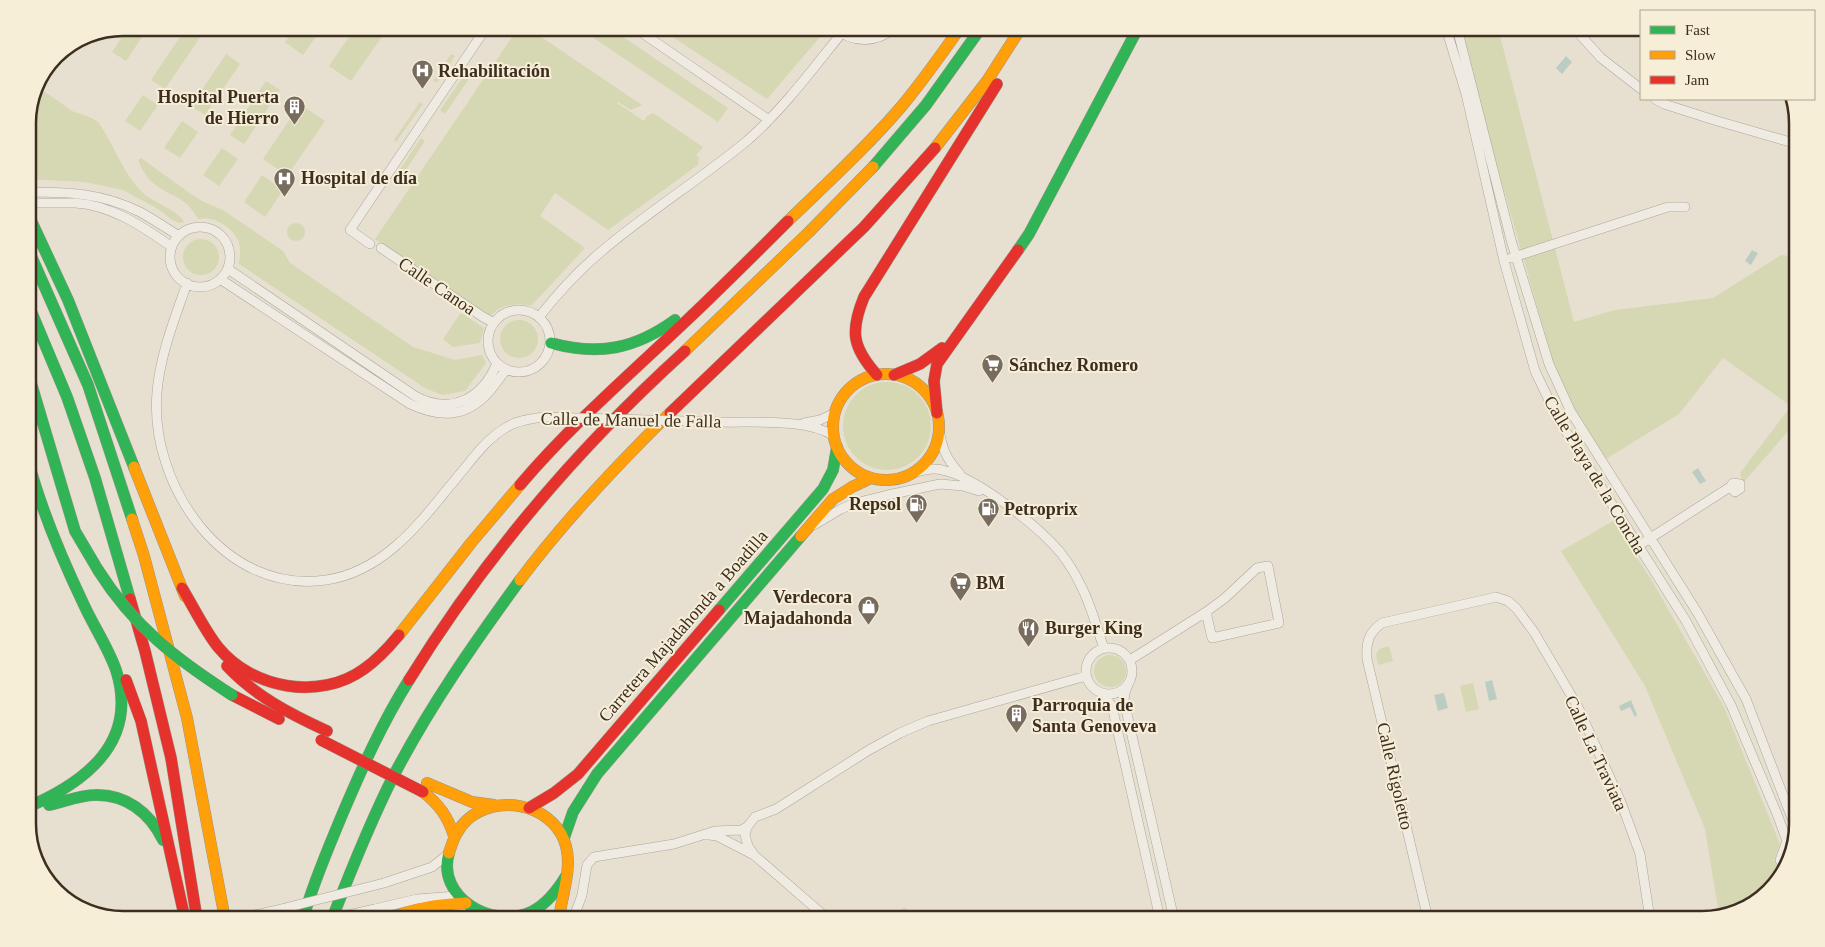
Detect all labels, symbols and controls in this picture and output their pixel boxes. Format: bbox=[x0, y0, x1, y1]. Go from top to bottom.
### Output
legend bbox=[1640, 10, 1815, 100]
text: Fast bbox=[1685, 22, 1711, 38]
text: Slow bbox=[1685, 47, 1716, 63]
hospital icon: Rehabilitación bbox=[410, 59, 434, 90]
place label: Rehabilitación bbox=[438, 61, 550, 81]
text: Jam bbox=[1685, 72, 1709, 88]
place label: Hospital Puerta de Hierro bbox=[158, 87, 279, 128]
building icon: Hospital Puerta de Hierro bbox=[283, 95, 307, 126]
hospital icon: Hospital de día bbox=[273, 166, 297, 197]
place label: Hospital de día bbox=[301, 168, 417, 188]
street label: Calle Canoa bbox=[395, 253, 479, 319]
supermarket icon: Sánchez Romero bbox=[981, 353, 1005, 384]
place label: Sánchez Romero bbox=[1009, 355, 1138, 375]
street label: Calle Playa de la Concha bbox=[1540, 392, 1650, 558]
street label: Calle de Manuel de Falla bbox=[540, 408, 722, 432]
fuel station icon: Repsol bbox=[905, 492, 929, 523]
place label: Repsol bbox=[849, 494, 901, 514]
fuel station icon: Petroprix bbox=[976, 497, 1000, 528]
place label: Petroprix bbox=[1004, 499, 1078, 519]
street label: Carretera Majadahonda a Boadilla bbox=[594, 526, 772, 726]
supermarket icon: BM bbox=[948, 571, 972, 602]
place label: BM bbox=[976, 573, 1005, 593]
place label: Verdecora Majadahonda bbox=[744, 587, 852, 628]
shop icon: Verdecora Majadahonda bbox=[856, 595, 880, 626]
restaurant icon: Burger King bbox=[1017, 616, 1041, 647]
place label: Burger King bbox=[1045, 618, 1142, 638]
street label: Calle La Traviata bbox=[1561, 692, 1631, 814]
place label: Parroquia de Santa Genoveva bbox=[1032, 695, 1157, 736]
building icon: Parroquia de Santa Genoveva bbox=[1004, 703, 1028, 734]
street label: Calle Rigoletto bbox=[1373, 720, 1417, 832]

